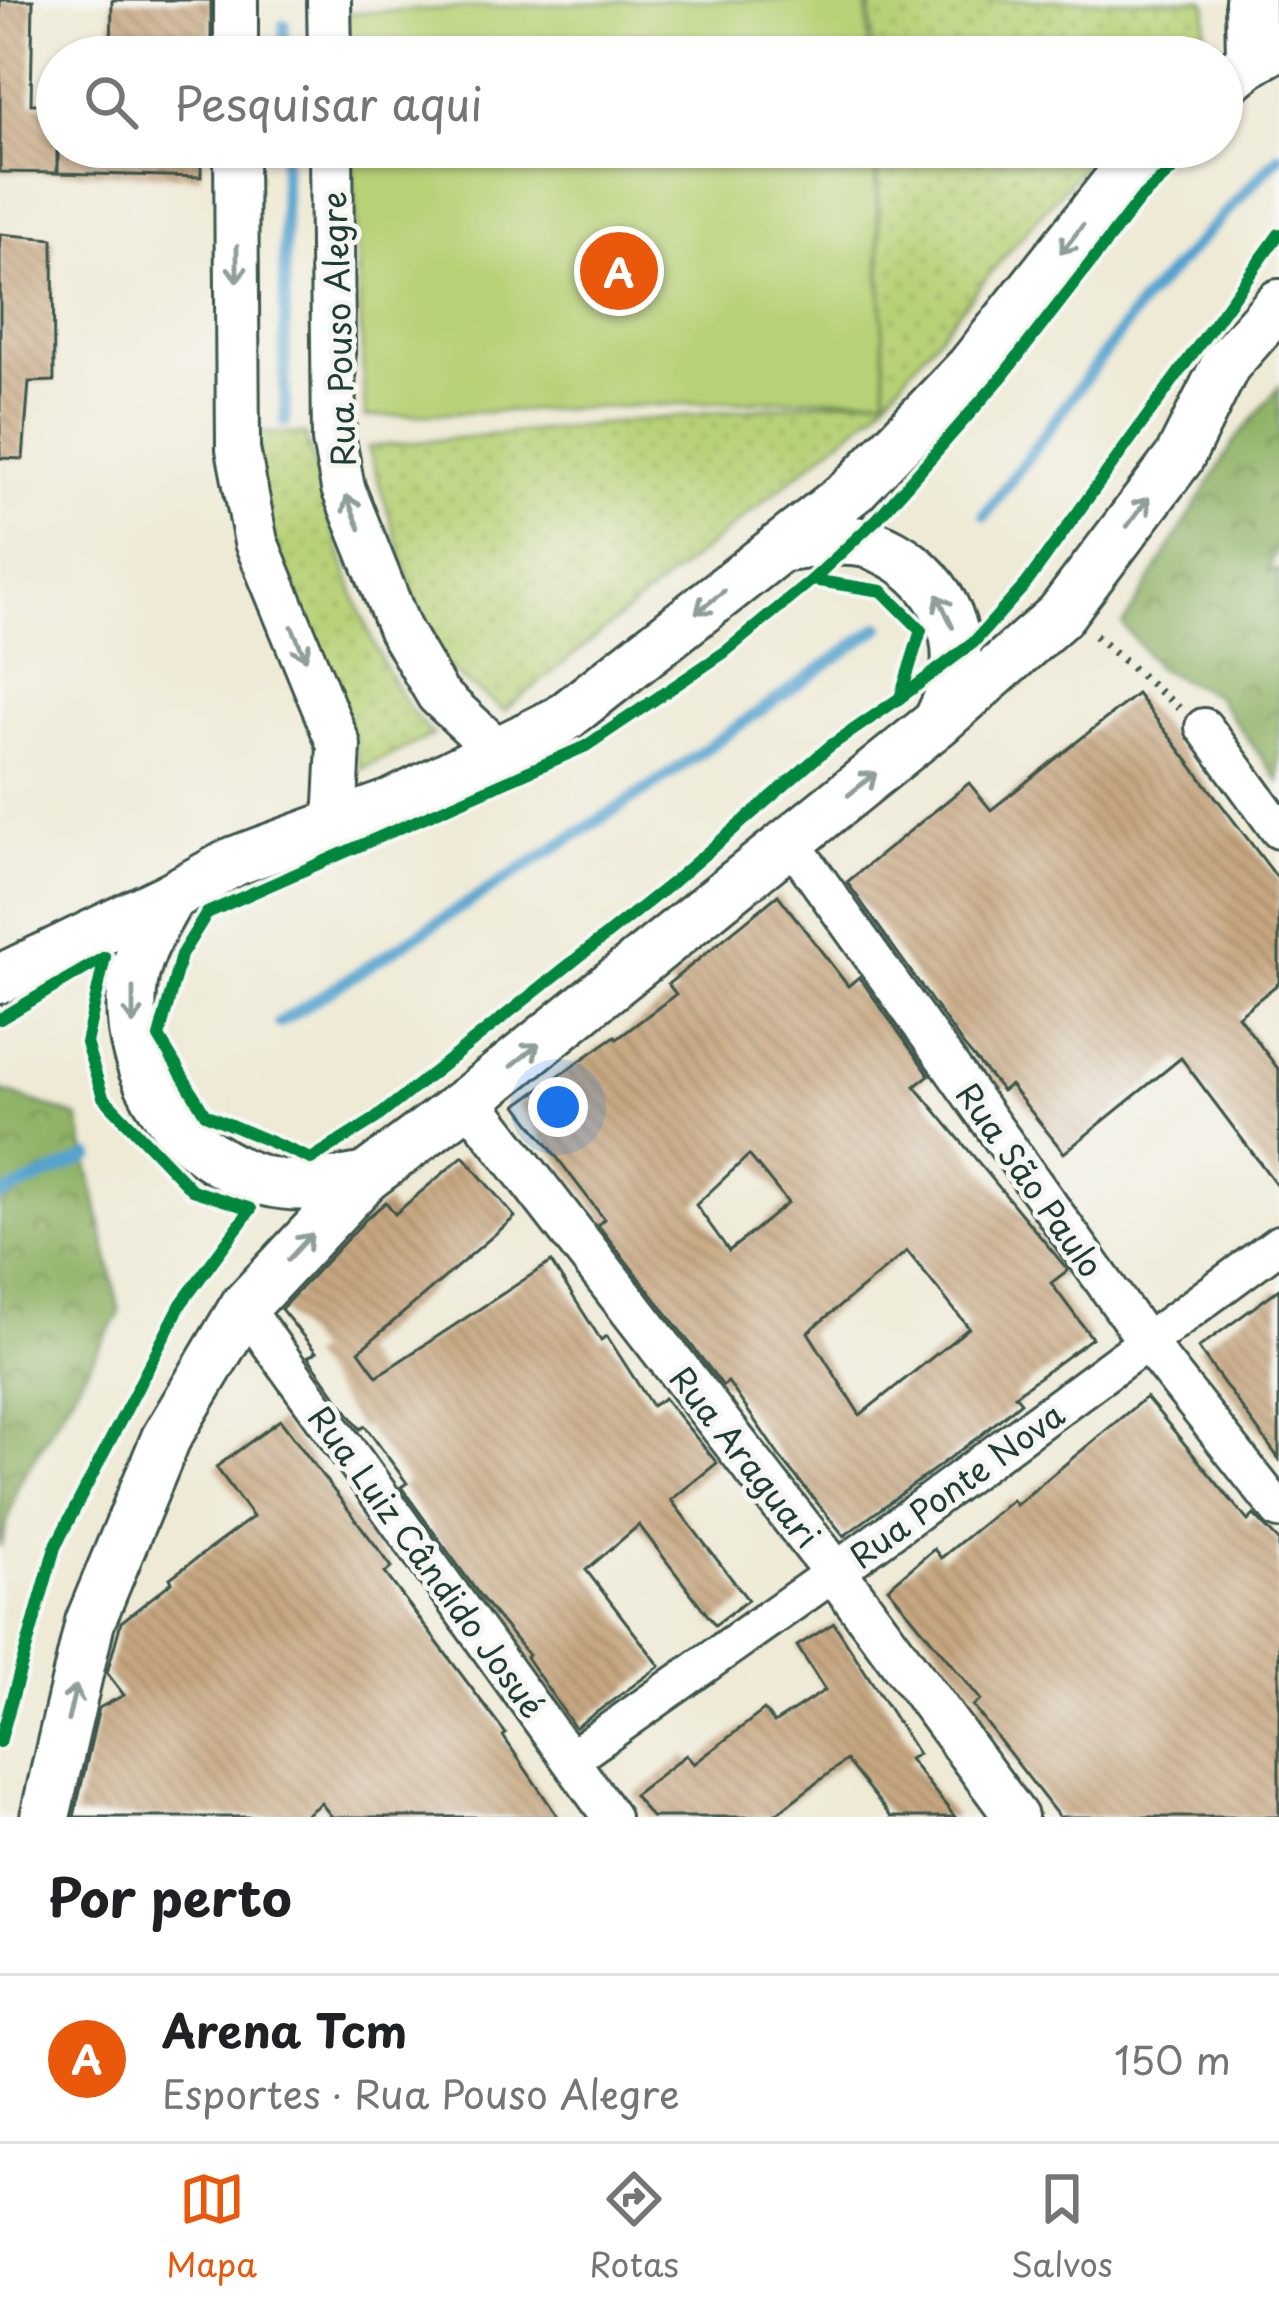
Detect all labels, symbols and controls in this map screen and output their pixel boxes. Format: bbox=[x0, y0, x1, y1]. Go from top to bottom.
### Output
search box bbox=[36, 36, 1243, 168]
text: Pesquisar aqui bbox=[174, 68, 483, 136]
icon: search bbox=[78, 69, 144, 135]
street label: Rua Pouso Alegre bbox=[307, 191, 367, 467]
one-way arrow bbox=[1059, 222, 1086, 254]
pin: A bbox=[580, 226, 658, 316]
one-way arrow bbox=[226, 244, 248, 283]
one-way arrow bbox=[340, 494, 362, 531]
one-way arrow bbox=[1125, 496, 1151, 529]
one-way arrow bbox=[694, 588, 726, 615]
one-way arrow bbox=[933, 594, 955, 630]
one-way arrow bbox=[290, 624, 311, 661]
one-way arrow bbox=[845, 771, 877, 797]
one-way arrow bbox=[122, 985, 144, 1024]
one-way arrow bbox=[509, 1042, 541, 1068]
street label: Rua São Paulo bbox=[945, 1071, 1117, 1287]
your location bbox=[528, 1077, 588, 1137]
one-way arrow bbox=[285, 1233, 313, 1263]
street label: Rua Araguari bbox=[659, 1355, 833, 1557]
street label: Rua Ponte Nova bbox=[838, 1388, 1074, 1579]
street label: Rua Luiz Cândido Josué bbox=[297, 1394, 559, 1728]
one-way arrow bbox=[61, 1684, 84, 1722]
text: Por perto bbox=[48, 1857, 292, 1934]
text: Arena Tcm bbox=[162, 1995, 407, 2063]
text: A bbox=[72, 2029, 102, 2088]
text: 150 m bbox=[1114, 2029, 1231, 2088]
text: Esportes · Rua Pouso Alegre bbox=[162, 2063, 680, 2122]
tab: Mapa bbox=[166, 2166, 257, 2288]
tab: Rotas bbox=[589, 2166, 679, 2288]
tab: Salvos bbox=[1011, 2166, 1113, 2288]

